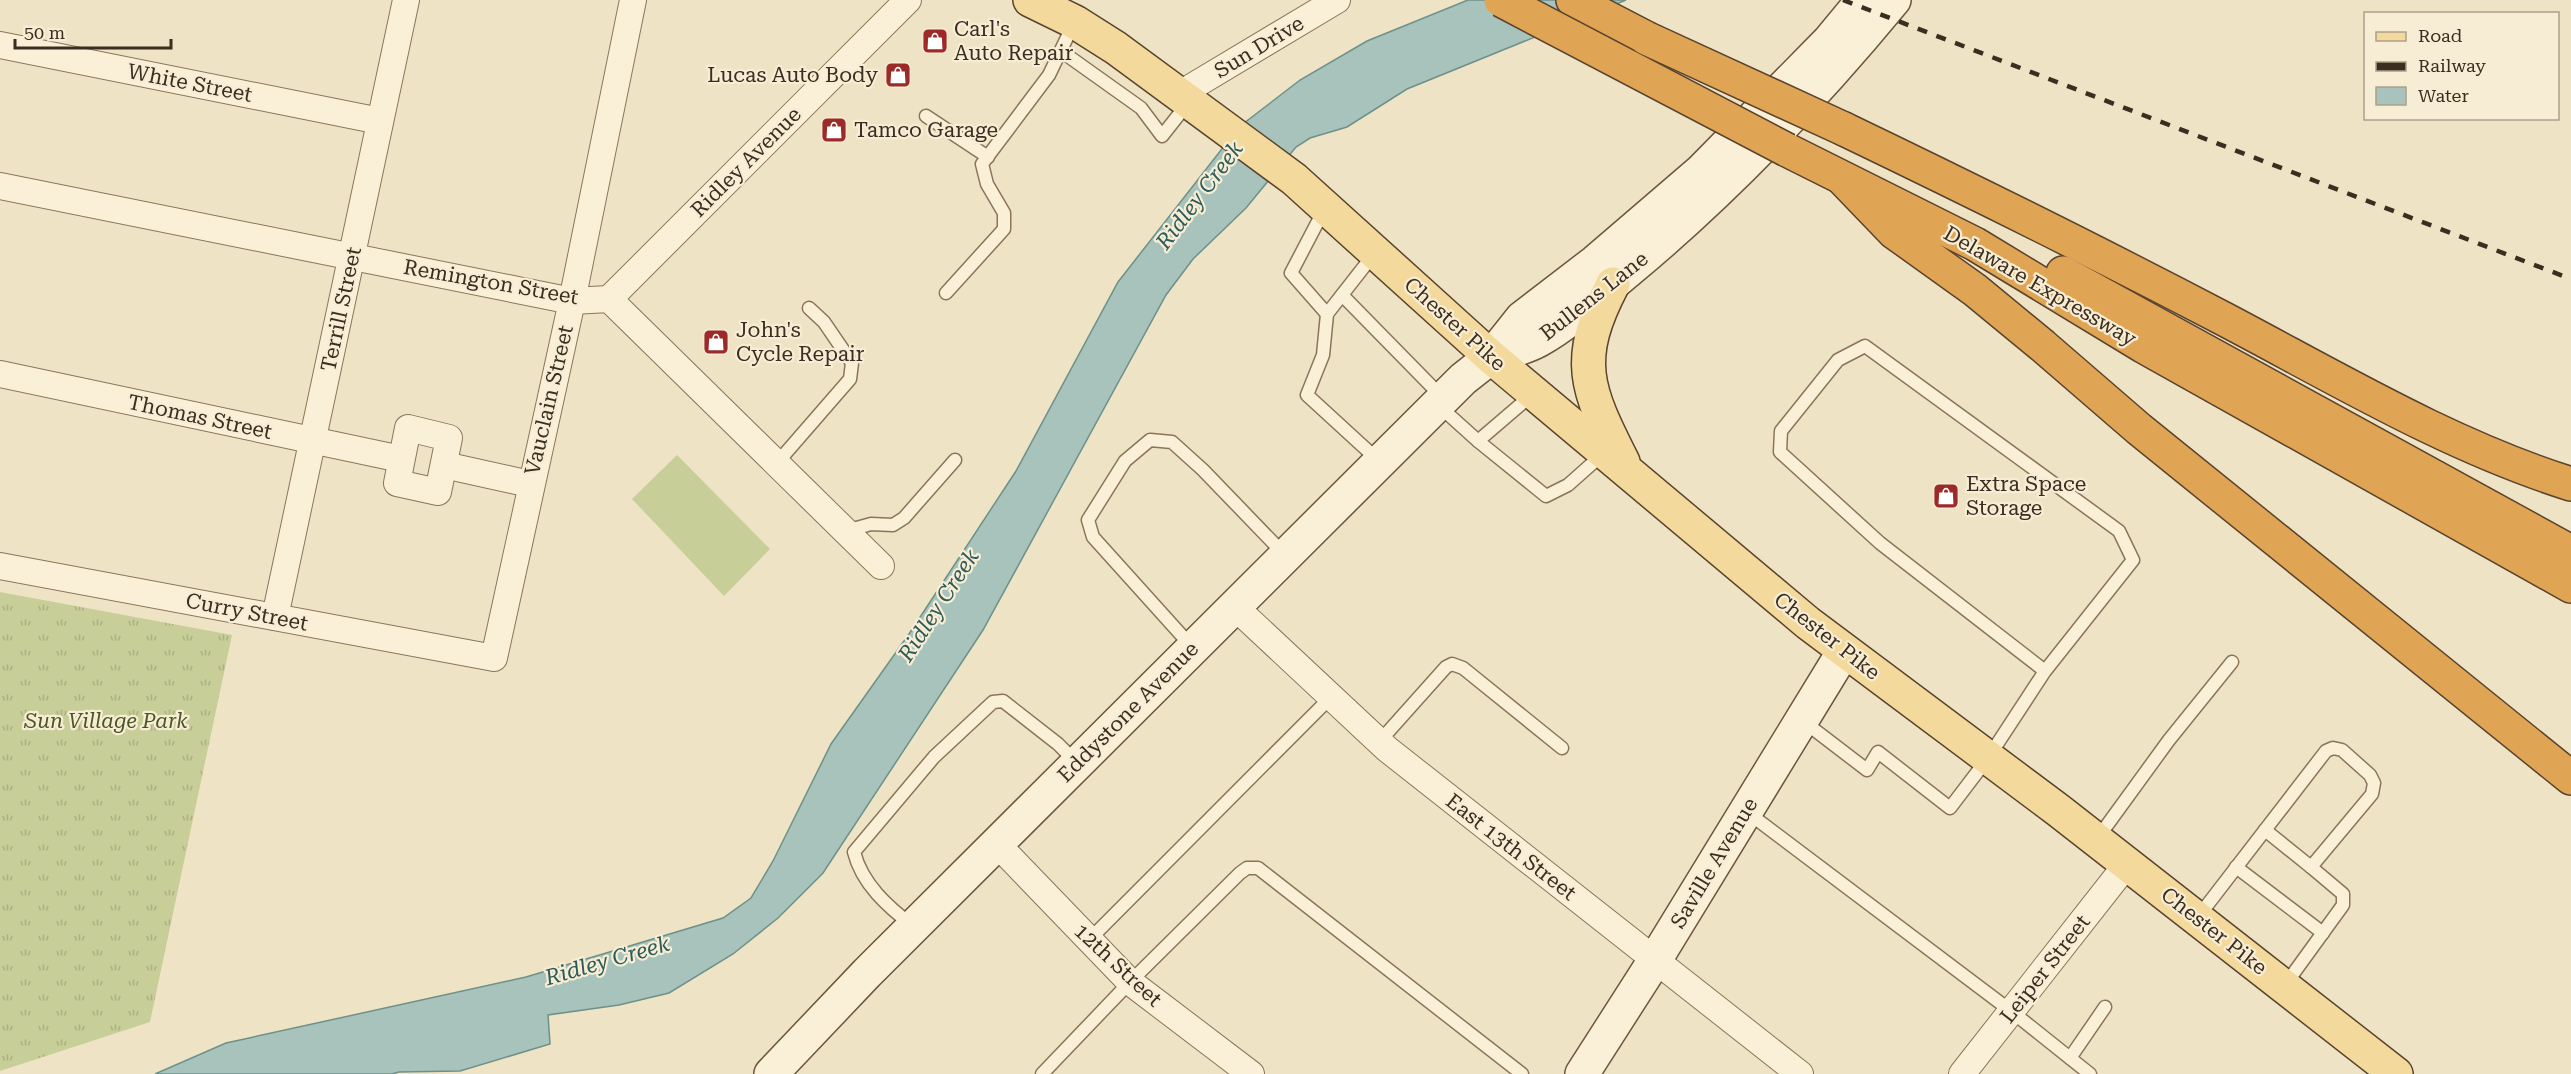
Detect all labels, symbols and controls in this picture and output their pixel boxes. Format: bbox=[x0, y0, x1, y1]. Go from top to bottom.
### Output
street label: Sun Drive bbox=[1210, 11, 1308, 83]
scale bar bbox=[15, 12, 171, 50]
legend bbox=[2364, 12, 2559, 120]
place label: Carl's Auto Repair bbox=[954, 17, 1074, 65]
text: 50 m bbox=[24, 22, 65, 43]
text: Road bbox=[2418, 25, 2463, 46]
shop icon: Carl's Auto Repair bbox=[920, 26, 950, 56]
text: Railway bbox=[2418, 55, 2486, 76]
street label: White Street bbox=[126, 59, 255, 107]
shop icon: Lucas Auto Body bbox=[883, 60, 913, 90]
place label: Lucas Auto Body bbox=[707, 63, 879, 87]
text: Water bbox=[2418, 85, 2469, 106]
street label: Ridley Avenue bbox=[686, 102, 806, 222]
shop icon: Tamco Garage bbox=[819, 115, 849, 145]
place label: Tamco Garage bbox=[854, 118, 998, 142]
water label: Ridley Creek bbox=[1150, 136, 1248, 255]
street label: Delaware Expressway bbox=[1940, 221, 2141, 351]
street label: Terrill Street bbox=[316, 244, 366, 373]
street label: Bullens Lane bbox=[1535, 247, 1653, 345]
street label: Remington Street bbox=[402, 255, 580, 309]
street label: Chester Pike bbox=[1400, 272, 1510, 376]
place label: John's Cycle Repair bbox=[736, 318, 865, 366]
street label: Vauclain Street bbox=[520, 323, 578, 477]
shop icon: John's Cycle Repair bbox=[701, 327, 731, 357]
street label: Thomas Street bbox=[126, 390, 274, 444]
place label: Extra Space Storage bbox=[1966, 472, 2086, 520]
shop icon: Extra Space Storage bbox=[1931, 481, 1961, 511]
water label: Ridley Creek bbox=[892, 545, 984, 667]
street label: Chester Pike bbox=[1769, 587, 1885, 685]
street label: Curry Street bbox=[184, 588, 310, 636]
street label: Eddystone Avenue bbox=[1053, 637, 1203, 787]
park label: Sun Village Park bbox=[23, 709, 188, 733]
street label: East 13th Street bbox=[1441, 789, 1581, 905]
street label: Saville Avenue bbox=[1666, 793, 1762, 933]
street label: Chester Pike bbox=[2156, 882, 2272, 980]
street label: Leiper Street bbox=[1995, 910, 2095, 1028]
street label: 12th Street bbox=[1069, 919, 1167, 1012]
water label: Ridley Creek bbox=[541, 931, 672, 990]

